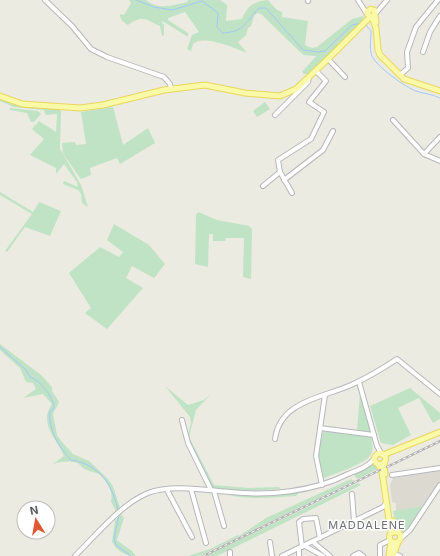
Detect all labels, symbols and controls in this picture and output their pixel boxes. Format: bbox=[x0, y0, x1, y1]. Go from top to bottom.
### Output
north arrow bbox=[16, 500, 56, 540]
text: N bbox=[29, 503, 40, 518]
district label: MADDALENE bbox=[328, 518, 406, 532]

